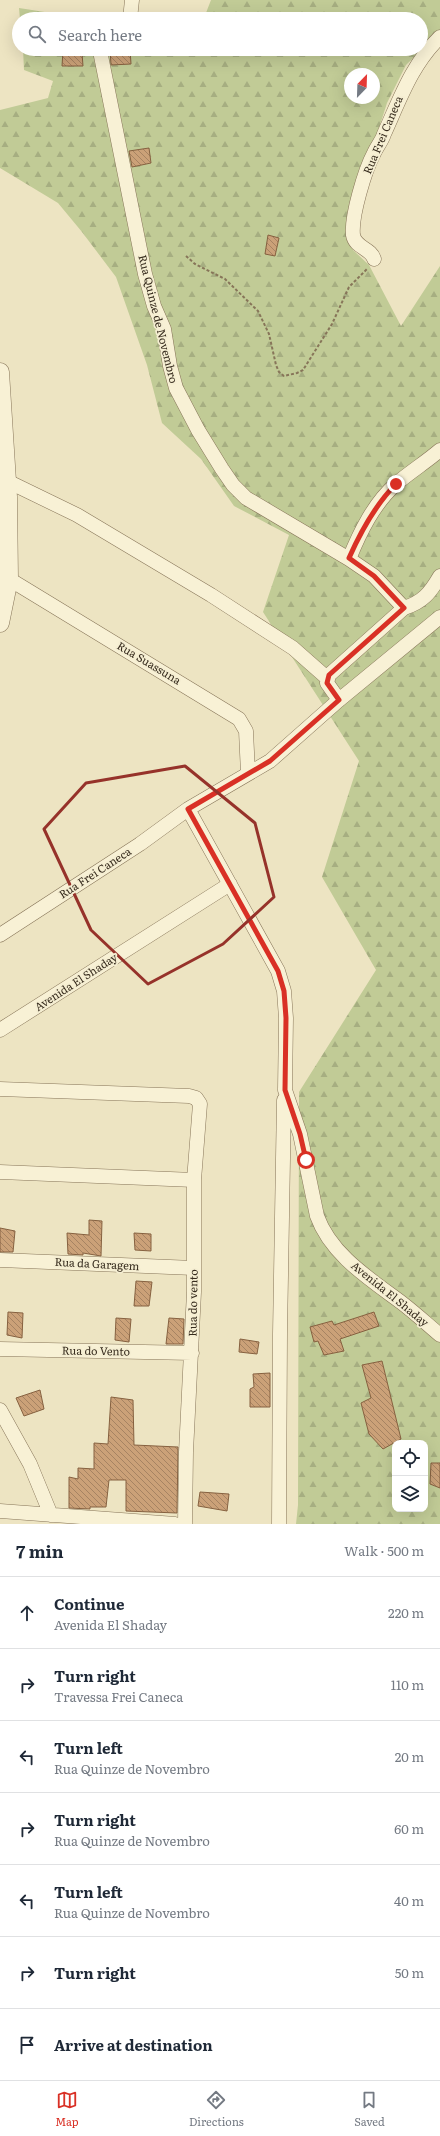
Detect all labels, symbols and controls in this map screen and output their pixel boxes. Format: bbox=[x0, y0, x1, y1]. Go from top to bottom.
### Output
search box bbox=[12, 12, 428, 56]
icon: search bbox=[26, 23, 48, 45]
text: Search here bbox=[58, 23, 142, 46]
north arrow bbox=[344, 68, 380, 104]
street label: Rua Frei Caneca bbox=[358, 93, 406, 176]
street label: Rua Quinze de Novembro bbox=[135, 253, 183, 385]
route end bbox=[387, 475, 405, 493]
street label: Rua Suassuna bbox=[115, 637, 185, 688]
street label: Rua Frei Caneca bbox=[55, 843, 134, 902]
street label: Avenida El Shaday bbox=[31, 948, 120, 1014]
route start bbox=[297, 1151, 315, 1169]
street label: Rua da Garagem bbox=[54, 1253, 140, 1273]
street label: Avenida El Shaday bbox=[348, 1257, 433, 1330]
street label: Rua do vento bbox=[183, 1269, 201, 1337]
street label: Rua do Vento bbox=[62, 1341, 130, 1359]
map controls bbox=[392, 1440, 428, 1512]
button: locate bbox=[392, 1440, 428, 1476]
button: layers bbox=[392, 1476, 428, 1512]
text: 7 min bbox=[16, 1538, 64, 1563]
text: Walk · 500 m bbox=[344, 1541, 424, 1560]
text: Continue bbox=[54, 1592, 124, 1615]
icon: ahead bbox=[16, 1602, 38, 1624]
text: 220 m bbox=[388, 1603, 424, 1622]
text: Avenida El Shaday bbox=[54, 1615, 167, 1634]
text: Turn right bbox=[54, 1664, 136, 1687]
icon: right bbox=[16, 1674, 38, 1696]
text: 110 m bbox=[391, 1675, 424, 1694]
text: Travessa Frei Caneca bbox=[54, 1687, 183, 1706]
text: Turn left bbox=[54, 1736, 123, 1759]
icon: left bbox=[16, 1746, 38, 1768]
text: 20 m bbox=[395, 1747, 424, 1766]
text: Rua Quinze de Novembro bbox=[54, 1759, 210, 1778]
text: Turn right bbox=[54, 1808, 136, 1831]
icon: right bbox=[16, 1818, 38, 1840]
text: 60 m bbox=[394, 1819, 424, 1838]
text: Rua Quinze de Novembro bbox=[54, 1831, 210, 1850]
text: Turn left bbox=[54, 1880, 123, 1903]
icon: left bbox=[16, 1890, 38, 1912]
text: 40 m bbox=[394, 1891, 424, 1910]
text: Rua Quinze de Novembro bbox=[54, 1903, 210, 1922]
text: Turn right bbox=[54, 1961, 136, 1984]
icon: right bbox=[16, 1962, 38, 1984]
text: 50 m bbox=[395, 1963, 424, 1982]
text: Arrive at destination bbox=[54, 2033, 213, 2056]
icon: arrive bbox=[16, 2034, 38, 2056]
tab: Map bbox=[55, 2089, 79, 2129]
tab: Directions bbox=[189, 2089, 244, 2129]
tab: Saved bbox=[354, 2089, 385, 2129]

